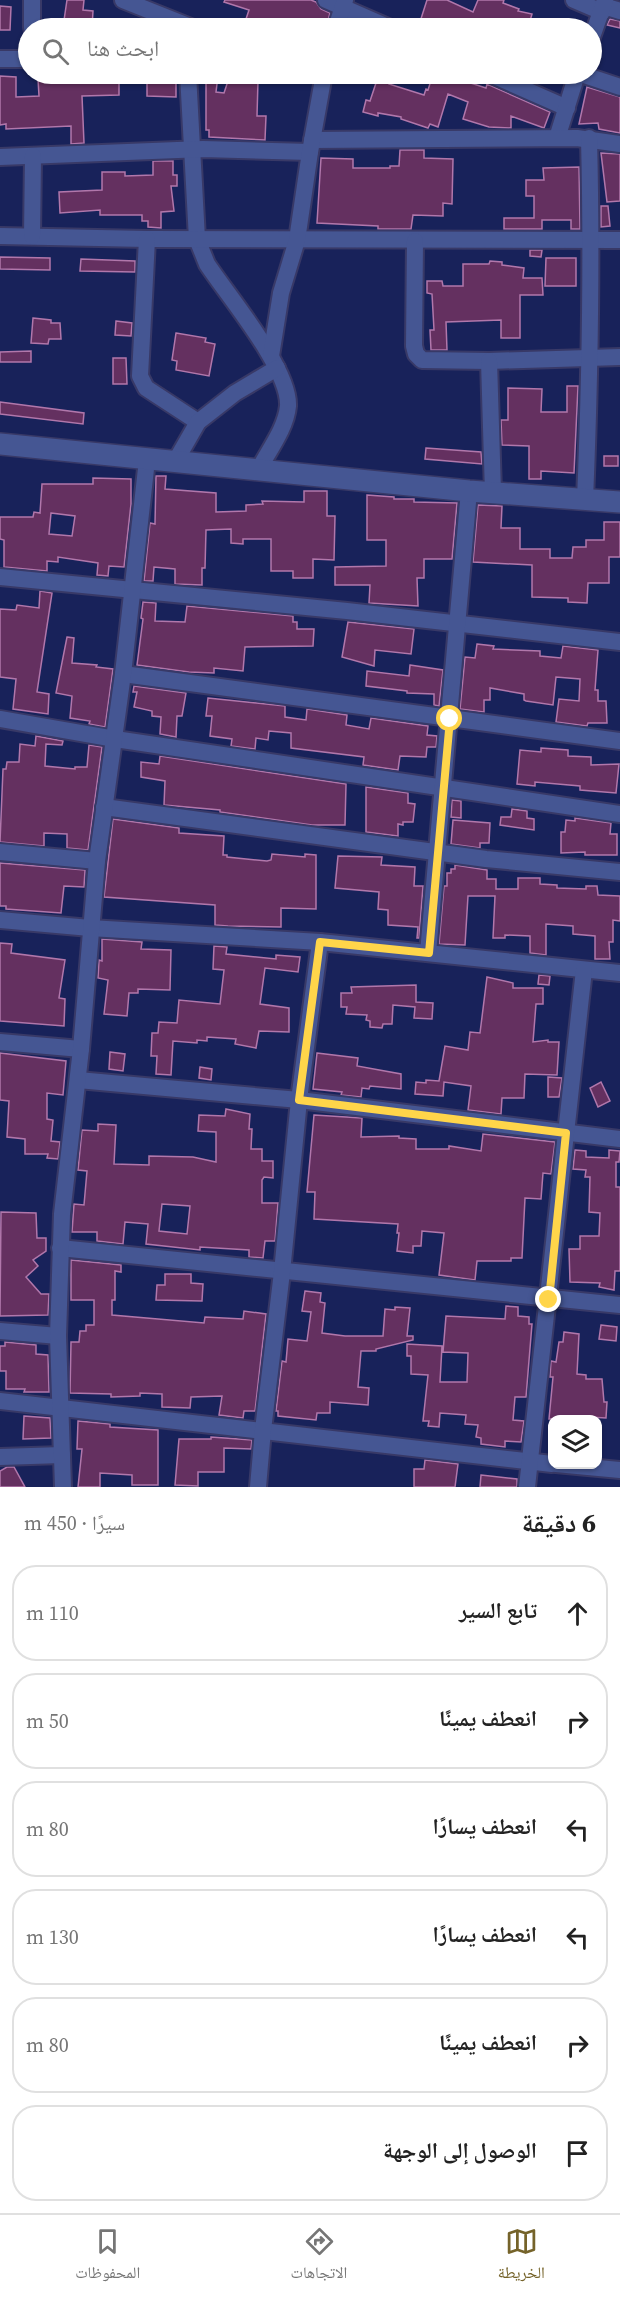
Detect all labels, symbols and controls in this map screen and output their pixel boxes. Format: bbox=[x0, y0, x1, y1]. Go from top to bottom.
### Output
search box bbox=[18, 18, 602, 84]
text: ابحث هنا bbox=[87, 33, 159, 63]
icon: search bbox=[39, 35, 72, 68]
route start bbox=[436, 705, 462, 731]
route end bbox=[535, 1286, 561, 1312]
map controls bbox=[548, 1415, 602, 1469]
button: layers bbox=[548, 1415, 602, 1469]
text: 6 دقيقة bbox=[522, 1505, 596, 1541]
text: سيرًا · 450 m bbox=[24, 1509, 125, 1537]
text: تابع السير bbox=[459, 1595, 537, 1625]
icon: ahead bbox=[561, 1597, 594, 1630]
text: 110 m bbox=[26, 1599, 79, 1627]
text: انعطف يمينًا bbox=[439, 1703, 537, 1733]
icon: right bbox=[561, 1705, 594, 1738]
text: 50 m bbox=[26, 1707, 69, 1735]
text: انعطف يسارًا bbox=[433, 1811, 537, 1841]
icon: left bbox=[561, 1813, 594, 1846]
text: 80 m bbox=[26, 1815, 69, 1843]
text: انعطف يسارًا bbox=[433, 1919, 537, 1949]
icon: left bbox=[561, 1921, 594, 1954]
text: 130 m bbox=[26, 1923, 79, 1951]
text: انعطف يمينًا bbox=[439, 2027, 537, 2057]
icon: right bbox=[561, 2029, 594, 2062]
text: 80 m bbox=[26, 2031, 69, 2059]
text: الوصول إلى الوجهة bbox=[383, 2135, 537, 2165]
icon: arrive bbox=[561, 2137, 594, 2170]
tab: المحفوظات bbox=[75, 2225, 140, 2288]
tab: الاتجاهات bbox=[291, 2225, 347, 2288]
tab: الخريطة bbox=[498, 2225, 545, 2288]

